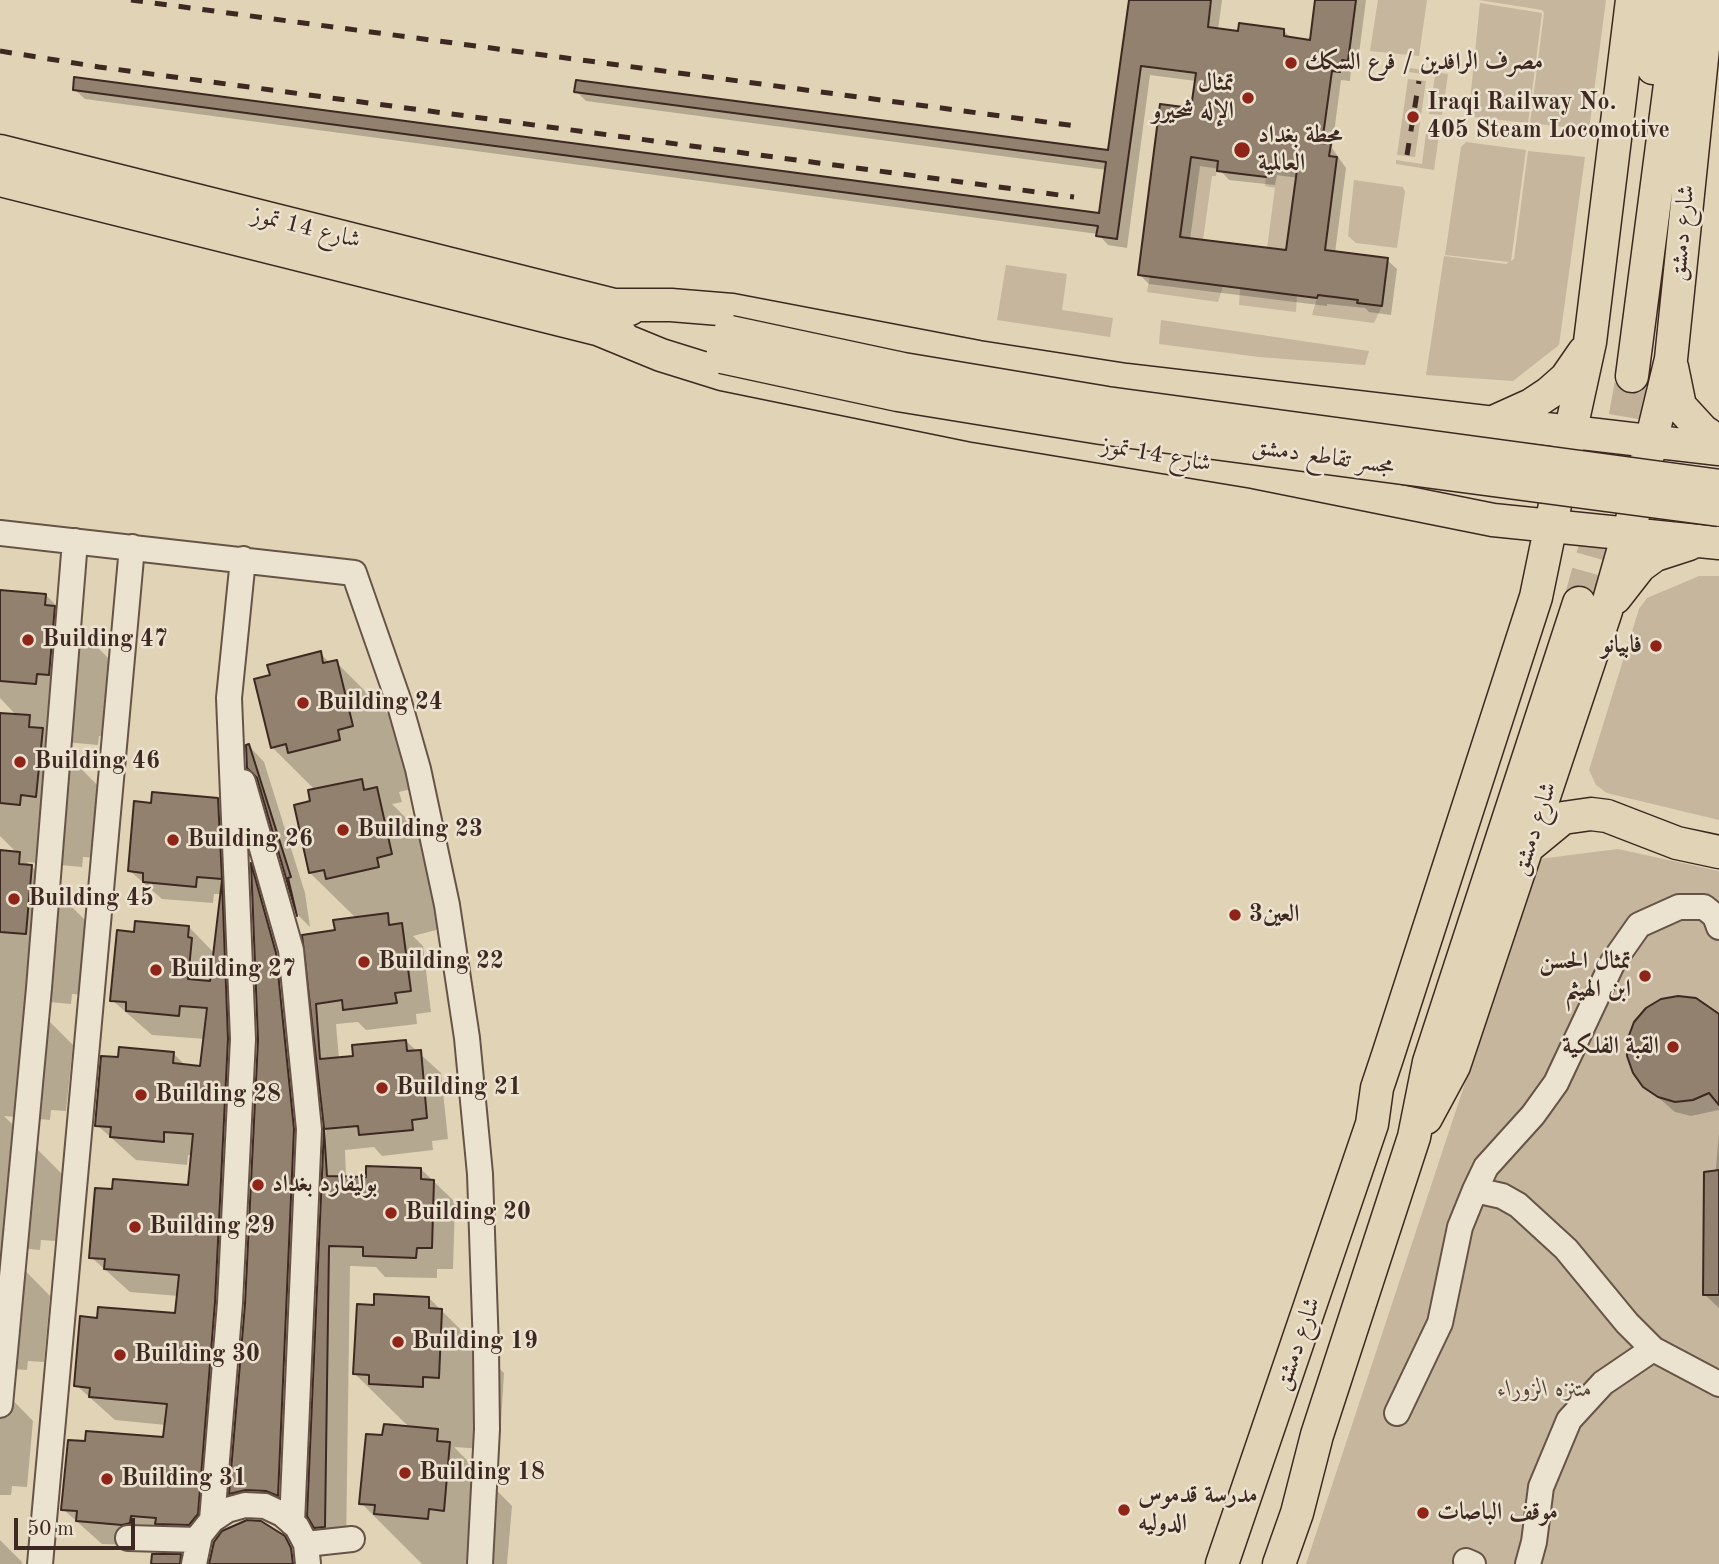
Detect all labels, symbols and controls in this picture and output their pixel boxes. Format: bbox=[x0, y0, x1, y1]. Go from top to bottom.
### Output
place label: مصرف الرافدين / فرع السكك bbox=[1305, 49, 1543, 77]
marker: مصرف الرافدين / فرع السكك bbox=[1283, 55, 1299, 71]
place label: تمثال الإله شحيرو bbox=[1152, 70, 1234, 126]
place label: Iraqi Railway No. 405 Steam Locomotive bbox=[1427, 89, 1670, 145]
marker: تمثال الإله شحيرو bbox=[1240, 90, 1256, 106]
marker: Iraqi Railway No. 405 Steam Locomotive bbox=[1405, 109, 1421, 125]
place label: محطة بغداد العالمية bbox=[1258, 122, 1342, 178]
marker: محطة بغداد العالمية bbox=[1232, 140, 1252, 160]
street label: شارع دمشق bbox=[1664, 184, 1702, 282]
street label: شارع 14 تموز bbox=[249, 201, 363, 255]
street label: شارع 14 تموز bbox=[1099, 431, 1213, 479]
street label: مجسر تقاطع دمشق bbox=[1250, 433, 1396, 481]
place label: Building 47 bbox=[42, 626, 168, 654]
marker: Building 47 bbox=[20, 632, 36, 648]
place label: فابيانو bbox=[1601, 632, 1642, 660]
marker: فابيانو bbox=[1648, 638, 1664, 654]
place label: Building 24 bbox=[317, 689, 443, 717]
marker: Building 24 bbox=[295, 695, 311, 711]
place label: Building 46 bbox=[34, 748, 160, 776]
marker: Building 46 bbox=[12, 754, 28, 770]
street label: شارع دمشق bbox=[1506, 779, 1564, 879]
place label: Building 23 bbox=[357, 816, 483, 844]
marker: Building 23 bbox=[335, 822, 351, 838]
place label: Building 26 bbox=[187, 826, 313, 854]
marker: Building 26 bbox=[165, 832, 181, 848]
place label: Building 45 bbox=[28, 885, 154, 913]
marker: Building 45 bbox=[6, 891, 22, 907]
place label: العين3 bbox=[1249, 901, 1299, 929]
marker: العين3 bbox=[1227, 907, 1243, 923]
place label: Building 22 bbox=[378, 948, 504, 976]
place label: تمثال الحسن ابن الهيثم bbox=[1539, 948, 1631, 1004]
marker: Building 22 bbox=[356, 954, 372, 970]
place label: Building 27 bbox=[170, 956, 296, 984]
marker: Building 27 bbox=[148, 962, 164, 978]
marker: تمثال الحسن ابن الهيثم bbox=[1637, 968, 1653, 984]
place label: القبة الفلكية bbox=[1562, 1033, 1659, 1061]
marker: القبة الفلكية bbox=[1665, 1039, 1681, 1055]
place label: Building 21 bbox=[396, 1074, 522, 1102]
marker: Building 21 bbox=[374, 1080, 390, 1096]
place label: Building 28 bbox=[155, 1081, 281, 1109]
marker: Building 28 bbox=[133, 1087, 149, 1103]
place label: بوليفارد بغداد bbox=[272, 1171, 377, 1199]
marker: بوليفارد بغداد bbox=[250, 1177, 266, 1193]
place label: Building 20 bbox=[405, 1199, 531, 1227]
marker: Building 20 bbox=[383, 1205, 399, 1221]
place label: Building 29 bbox=[149, 1213, 275, 1241]
marker: Building 29 bbox=[127, 1219, 143, 1235]
street label: شارع دمشق bbox=[1269, 1294, 1327, 1394]
place label: Building 19 bbox=[412, 1328, 538, 1356]
marker: Building 19 bbox=[390, 1334, 406, 1350]
place label: Building 30 bbox=[134, 1341, 260, 1369]
marker: Building 30 bbox=[112, 1347, 128, 1363]
park label: متنزه الزوراء bbox=[1498, 1376, 1592, 1404]
place label: Building 18 bbox=[419, 1459, 545, 1487]
place label: Building 31 bbox=[121, 1465, 247, 1493]
marker: Building 18 bbox=[397, 1465, 413, 1481]
marker: Building 31 bbox=[99, 1471, 115, 1487]
place label: مدرسة قدموس الدوليه bbox=[1138, 1482, 1257, 1538]
place label: موقف الباصات bbox=[1437, 1499, 1558, 1527]
marker: مدرسة قدموس الدوليه bbox=[1116, 1502, 1132, 1518]
scale bar bbox=[18, 1504, 138, 1548]
marker: موقف الباصات bbox=[1415, 1505, 1431, 1521]
text: 50 m bbox=[27, 1519, 74, 1540]

